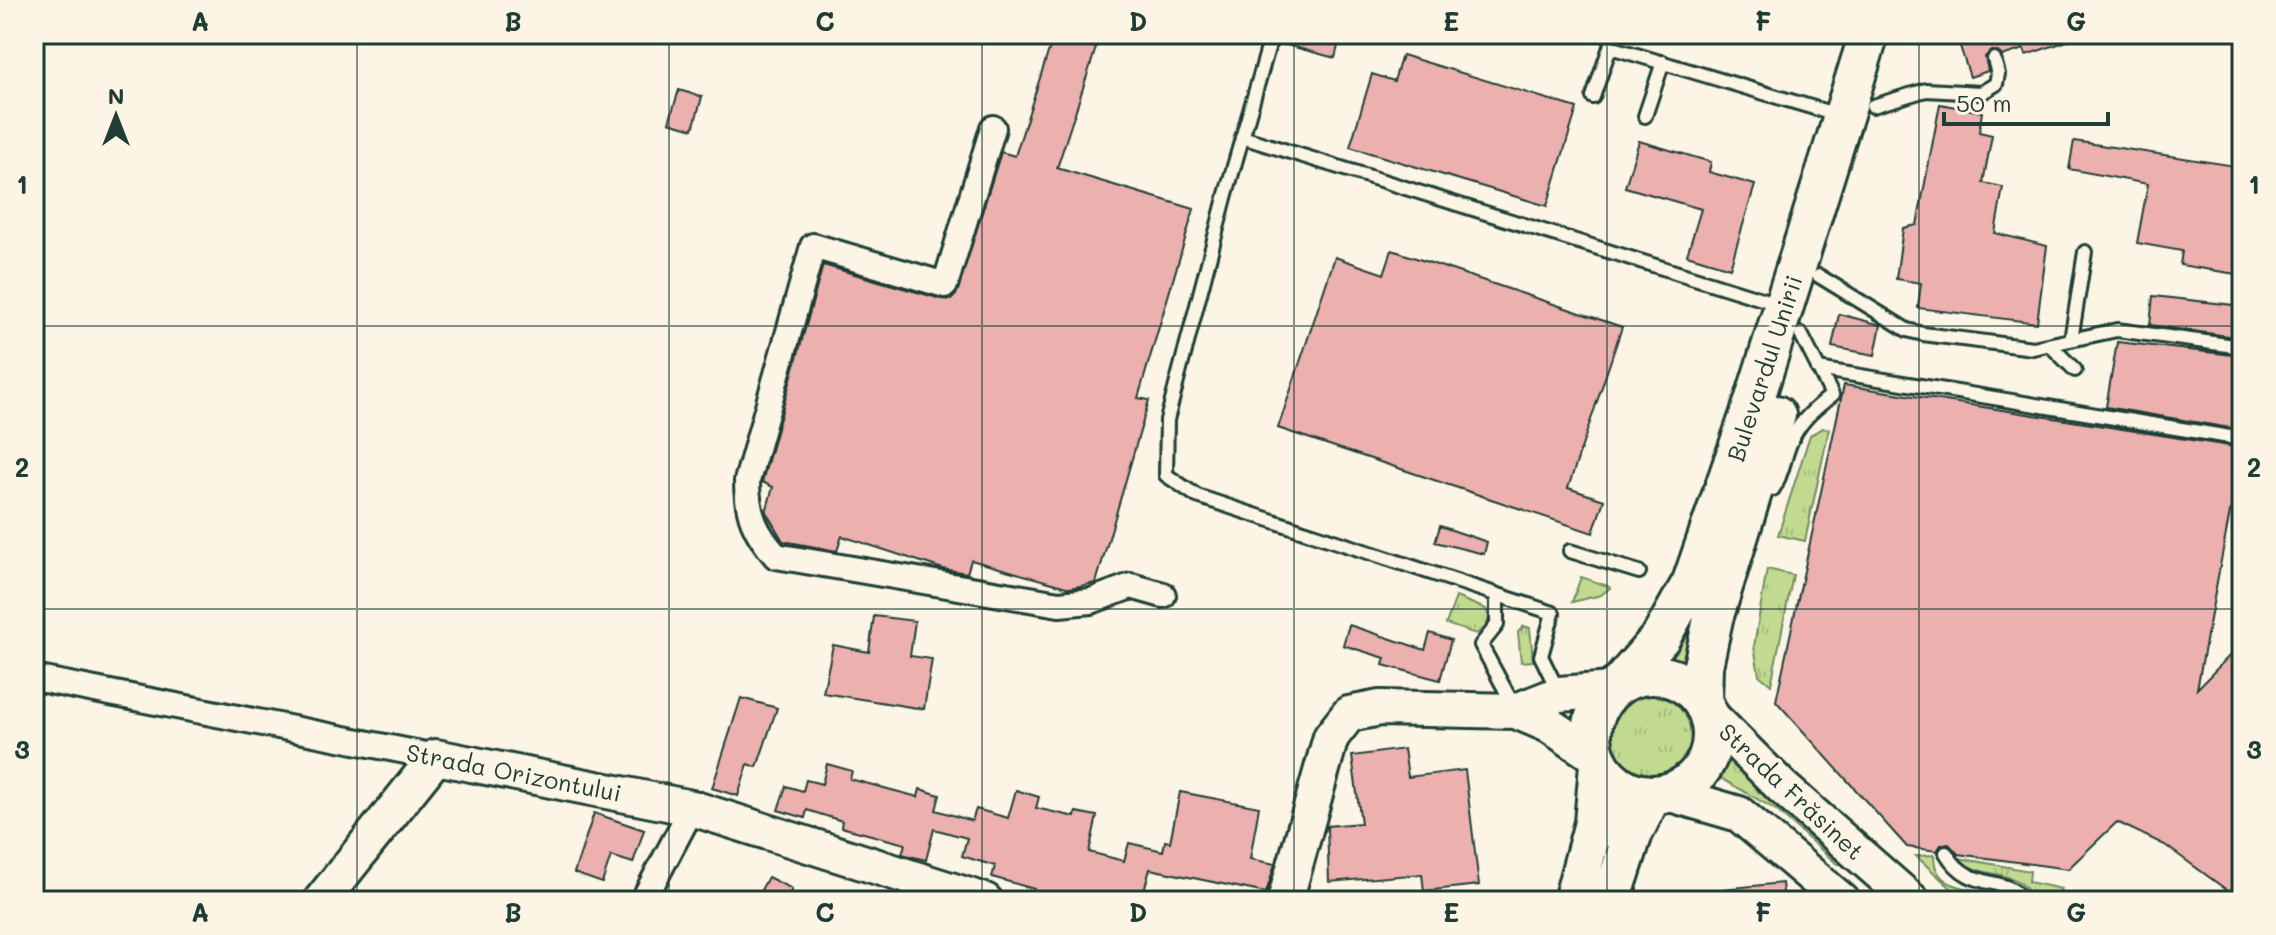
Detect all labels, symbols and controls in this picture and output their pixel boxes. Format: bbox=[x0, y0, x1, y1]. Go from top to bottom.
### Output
text: A bbox=[191, 4, 209, 38]
text: B bbox=[504, 4, 522, 38]
text: C bbox=[815, 4, 835, 38]
text: D bbox=[1129, 4, 1147, 38]
text: E bbox=[1443, 4, 1459, 38]
text: F bbox=[1755, 4, 1771, 38]
text: G bbox=[2066, 4, 2086, 38]
north arrow bbox=[76, 76, 156, 156]
scale bar bbox=[1944, 76, 2108, 126]
text: N bbox=[108, 81, 124, 110]
text: 50 m bbox=[1956, 87, 2012, 118]
text: 1 bbox=[16, 167, 28, 201]
text: 1 bbox=[2248, 167, 2260, 201]
street label: Bulevardul Unirii bbox=[1719, 271, 1809, 465]
text: 2 bbox=[15, 450, 29, 484]
text: 2 bbox=[2247, 450, 2261, 484]
street label: Strada Frăsinet bbox=[1713, 716, 1871, 866]
text: 3 bbox=[14, 732, 30, 766]
text: 3 bbox=[2246, 732, 2262, 766]
street label: Strada Orizontului bbox=[404, 736, 624, 808]
text: A bbox=[191, 895, 209, 929]
text: B bbox=[504, 895, 522, 929]
text: C bbox=[815, 895, 835, 929]
text: D bbox=[1129, 895, 1147, 929]
text: E bbox=[1443, 895, 1459, 929]
text: F bbox=[1755, 895, 1771, 929]
text: G bbox=[2066, 895, 2086, 929]

